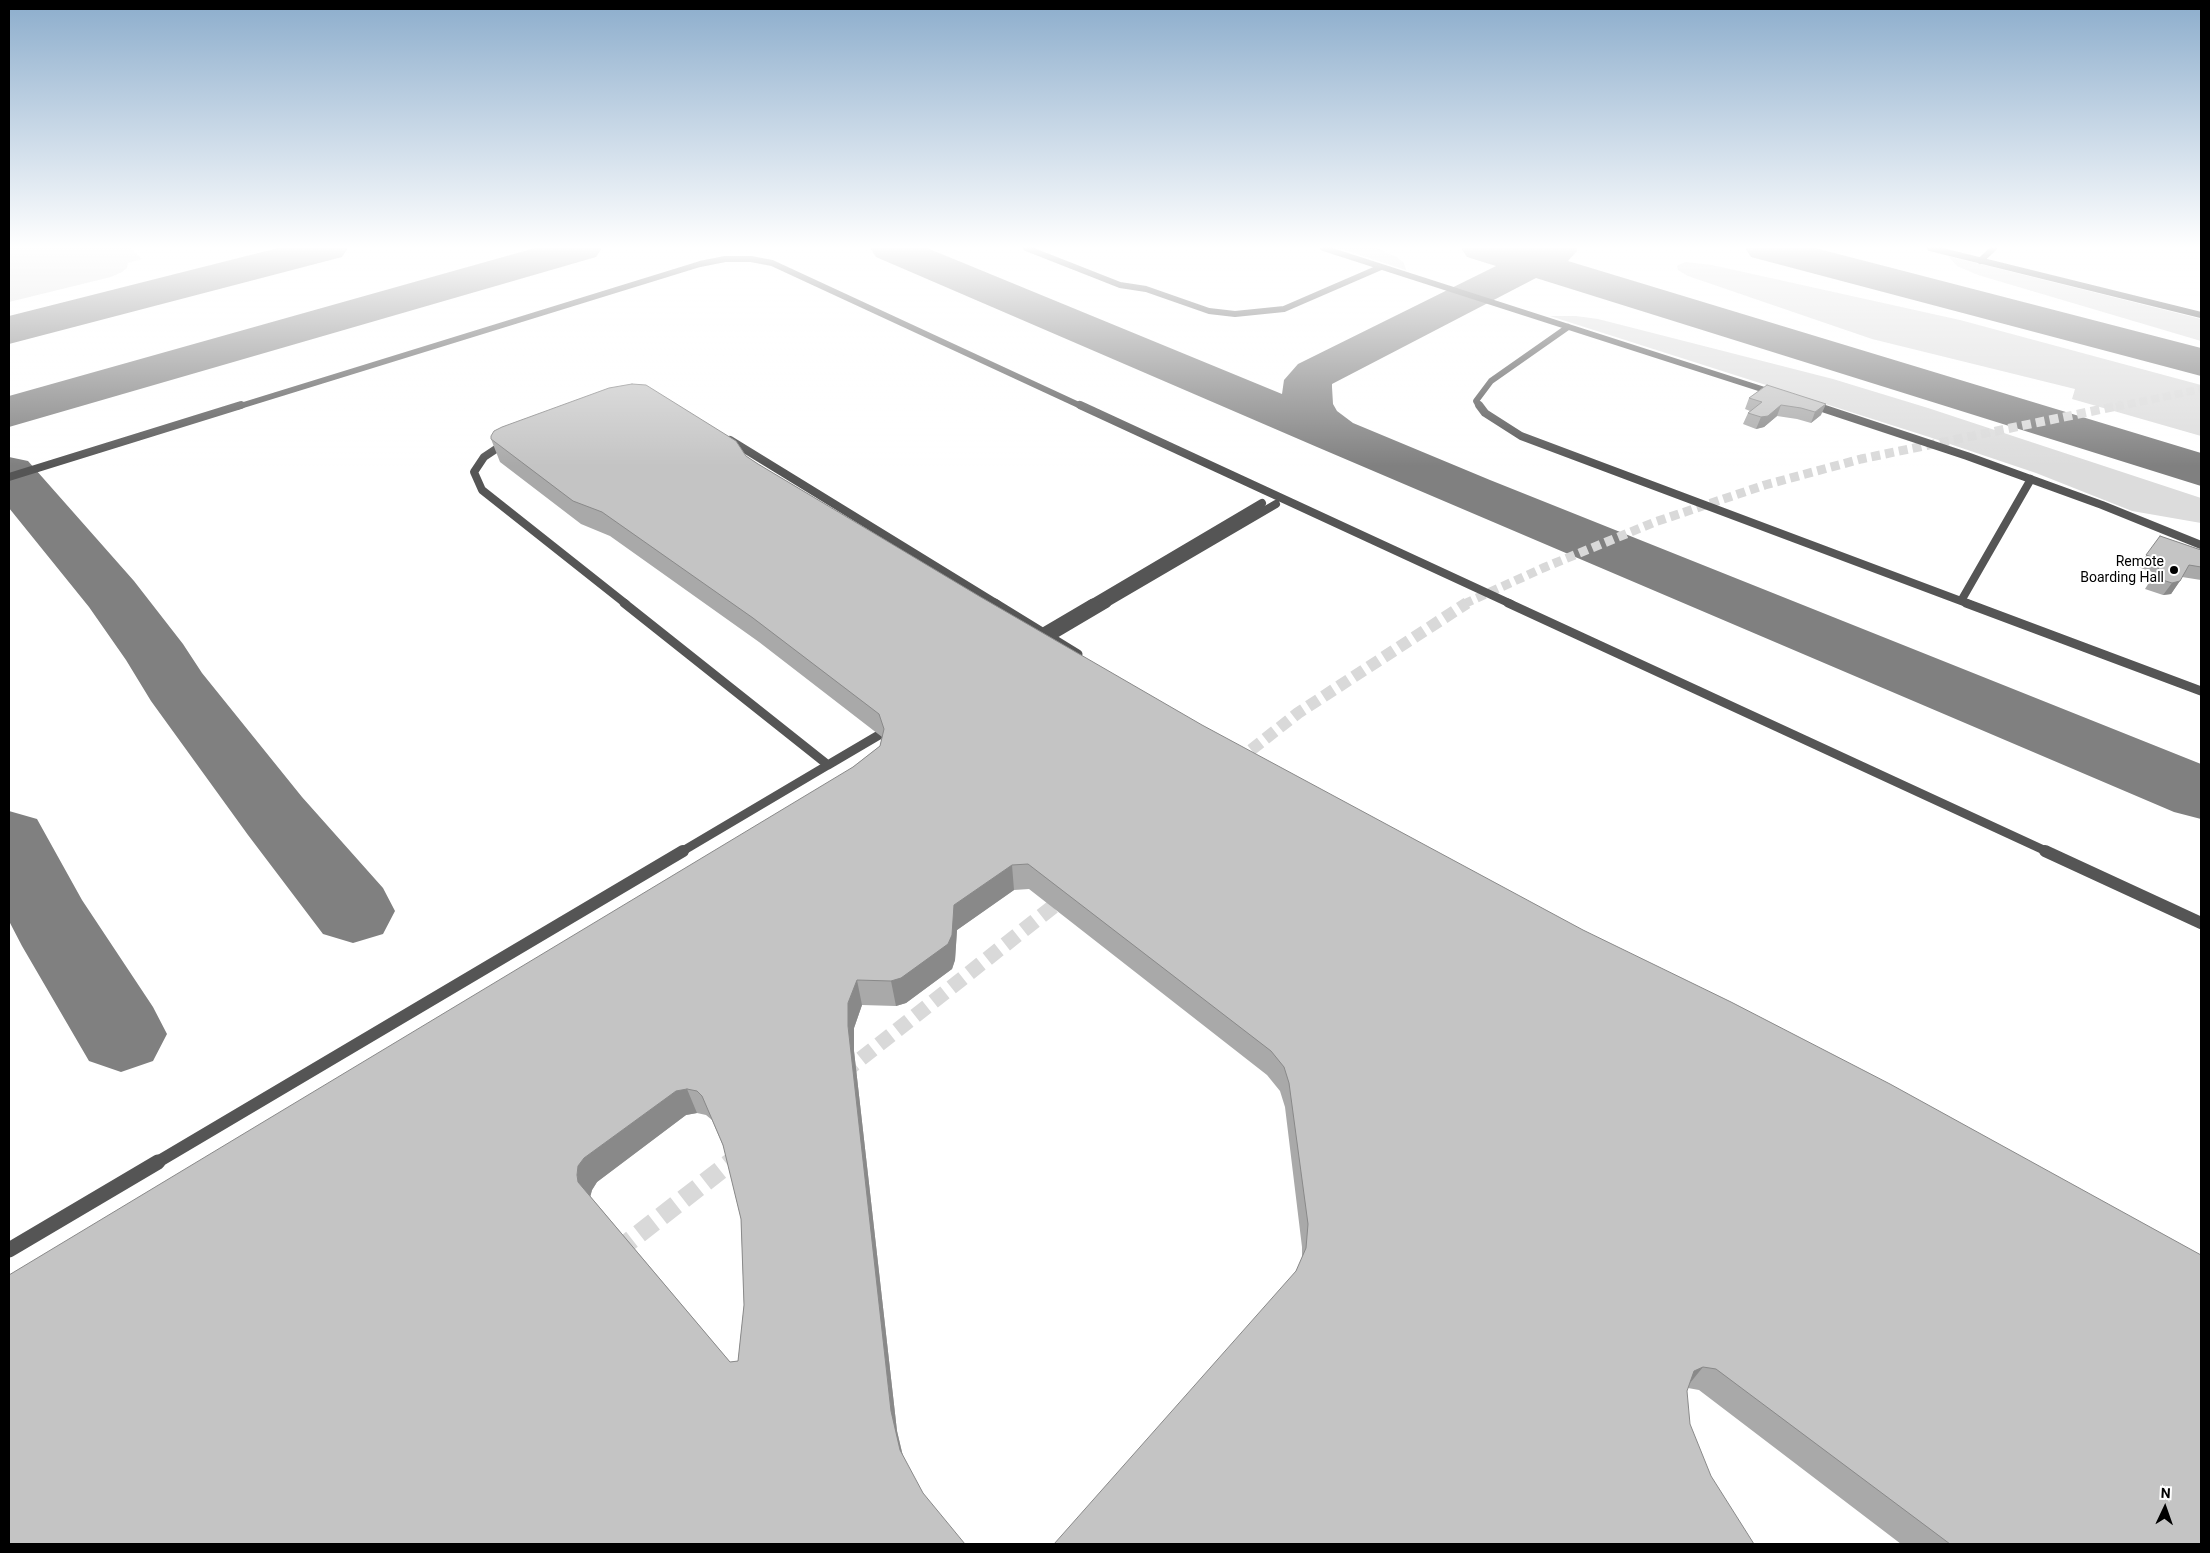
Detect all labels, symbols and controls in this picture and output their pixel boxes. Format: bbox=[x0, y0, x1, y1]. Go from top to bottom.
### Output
place label: Remote Boarding Hall bbox=[2080, 554, 2164, 586]
marker: Remote Boarding Hall bbox=[2168, 564, 2180, 576]
north arrow bbox=[2140, 1483, 2190, 1533]
text: N bbox=[2160, 1485, 2171, 1501]

